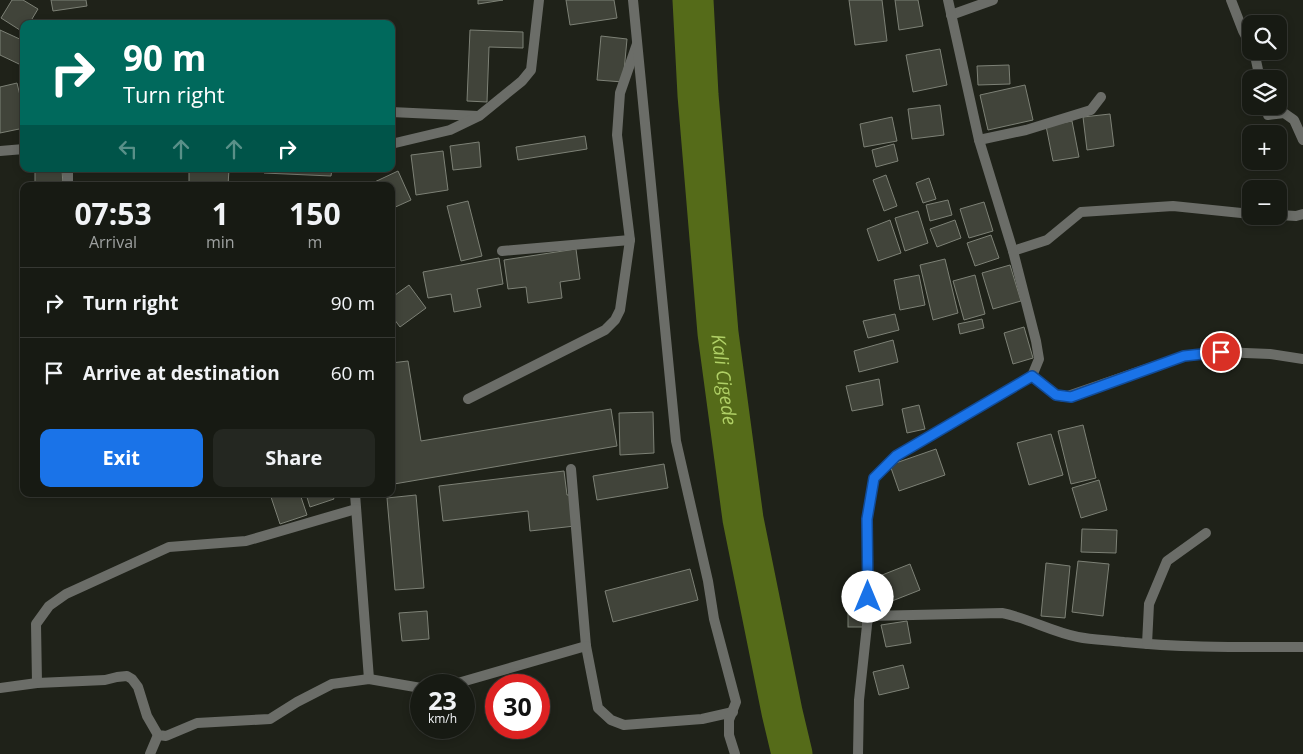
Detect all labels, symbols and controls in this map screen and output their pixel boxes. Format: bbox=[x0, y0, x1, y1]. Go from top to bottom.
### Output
map controls bbox=[1242, 15, 1287, 225]
button: search bbox=[1242, 15, 1287, 60]
text: 90 m bbox=[123, 34, 206, 81]
icon: right bbox=[40, 40, 105, 105]
button: layers bbox=[1242, 70, 1287, 115]
text: Turn right bbox=[123, 79, 225, 109]
button: + bbox=[1242, 125, 1287, 170]
icon: left bbox=[114, 135, 142, 163]
icon: ahead bbox=[167, 135, 195, 163]
icon: ahead bbox=[220, 135, 248, 163]
icon: right bbox=[273, 135, 301, 163]
button: − bbox=[1242, 180, 1287, 225]
text: 07:53 bbox=[74, 193, 152, 234]
text: 1 bbox=[212, 193, 229, 234]
text: 150 bbox=[289, 193, 341, 234]
text: Arrival bbox=[89, 231, 137, 253]
text: min bbox=[206, 231, 235, 253]
text: m bbox=[307, 231, 322, 253]
icon: right bbox=[40, 289, 68, 317]
text: Turn right bbox=[83, 290, 178, 316]
text: 90 m bbox=[331, 290, 375, 316]
pin bbox=[1200, 331, 1242, 373]
water label: Kali Cigede bbox=[705, 332, 743, 427]
icon: arrive bbox=[1207, 338, 1235, 366]
icon: arrive bbox=[40, 359, 68, 387]
text: Arrive at destination bbox=[83, 360, 280, 386]
text: 60 m bbox=[331, 360, 375, 386]
button: Exit bbox=[40, 429, 203, 487]
button: Share bbox=[213, 429, 375, 487]
position arrow bbox=[841, 570, 893, 622]
speed limit sign: 30 bbox=[485, 674, 550, 739]
text: 23 bbox=[428, 683, 457, 717]
text: km/h bbox=[428, 710, 457, 727]

